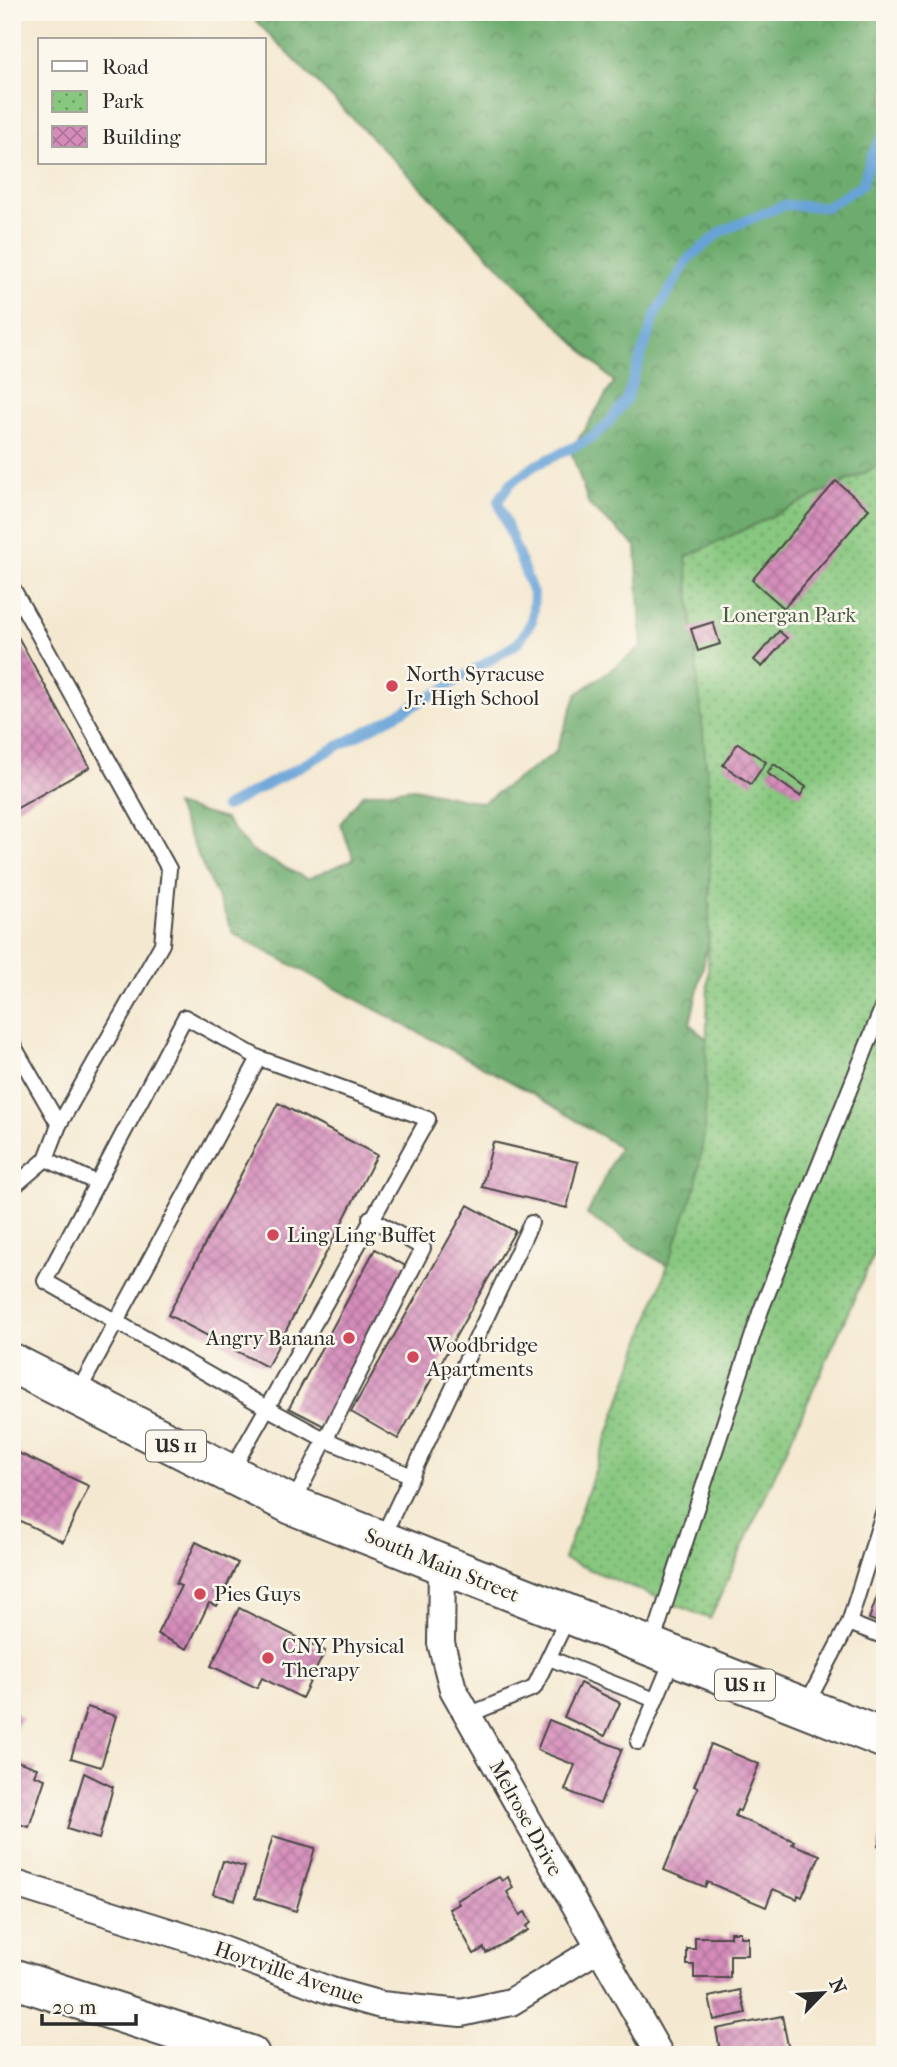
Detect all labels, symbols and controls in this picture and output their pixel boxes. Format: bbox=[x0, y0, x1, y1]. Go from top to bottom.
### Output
legend bbox=[38, 38, 266, 164]
text: Road bbox=[102, 55, 149, 79]
text: Park bbox=[102, 89, 144, 113]
text: Building bbox=[102, 125, 181, 149]
park label: Lonergan Park bbox=[722, 603, 856, 627]
place label: North Syracuse Jr. High School bbox=[404, 662, 544, 710]
marker: North Syracuse Jr. High School bbox=[384, 678, 400, 694]
place label: Ling Ling Buffet bbox=[287, 1223, 437, 1247]
marker: Ling Ling Buffet bbox=[265, 1227, 281, 1243]
place label: Angry Banana bbox=[205, 1326, 335, 1350]
marker: Angry Banana bbox=[341, 1330, 357, 1346]
place label: Woodbridge Apartments bbox=[426, 1333, 538, 1381]
marker: Woodbridge Apartments bbox=[405, 1349, 421, 1365]
road number: US 11 bbox=[146, 1430, 206, 1462]
street label: South Main Street bbox=[361, 1523, 523, 1607]
place label: Pies Guys bbox=[214, 1582, 301, 1606]
marker: Pies Guys bbox=[192, 1586, 208, 1602]
place label: CNY Physical Therapy bbox=[282, 1634, 405, 1682]
marker: CNY Physical Therapy bbox=[260, 1650, 276, 1666]
road number: US 11 bbox=[715, 1670, 775, 1700]
street label: Melrose Drive bbox=[484, 1756, 568, 1880]
street label: Hoytville Avenue bbox=[211, 1936, 367, 2010]
north arrow bbox=[788, 1958, 858, 2028]
text: N bbox=[824, 1975, 851, 1998]
scale bar bbox=[42, 1983, 136, 2027]
text: 20 m bbox=[52, 1995, 97, 2019]

